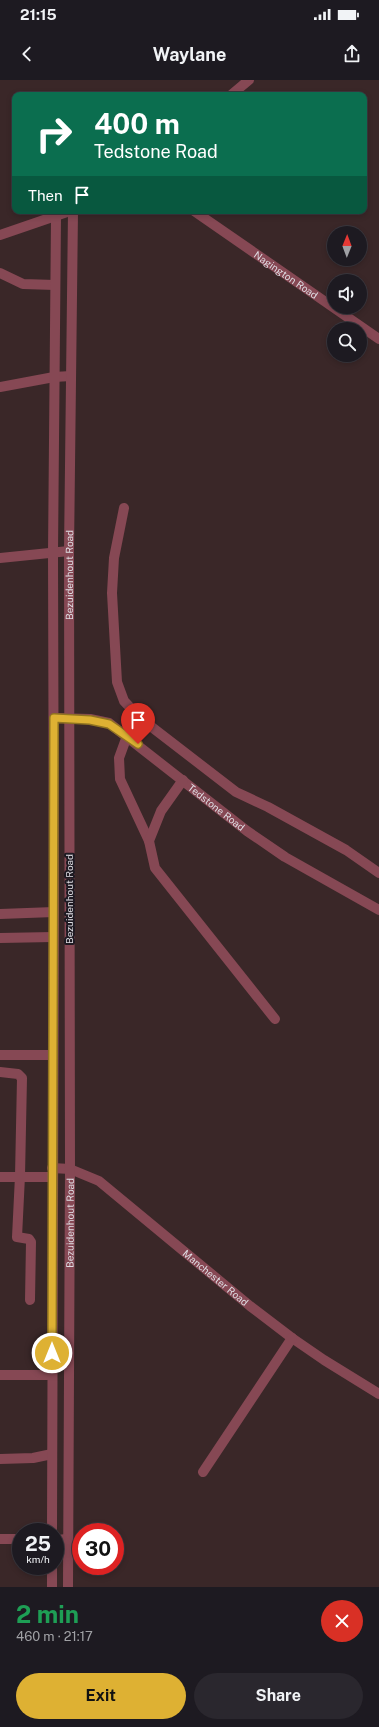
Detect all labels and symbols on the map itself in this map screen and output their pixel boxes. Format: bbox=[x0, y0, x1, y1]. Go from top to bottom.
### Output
north arrow bbox=[327, 226, 367, 266]
street label: Nagington Road bbox=[252, 248, 320, 301]
street label: Bezuidenhout Road bbox=[63, 530, 75, 620]
pin bbox=[121, 703, 155, 744]
street label: Tedstone Road bbox=[186, 781, 247, 833]
street label: Bezuidenhout Road bbox=[63, 854, 75, 944]
street label: Bezuidenhout Road bbox=[64, 1178, 76, 1268]
street label: Manchester Road bbox=[181, 1247, 251, 1308]
position arrow bbox=[31, 1332, 73, 1374]
speed limit sign: 30 bbox=[72, 1523, 124, 1575]

